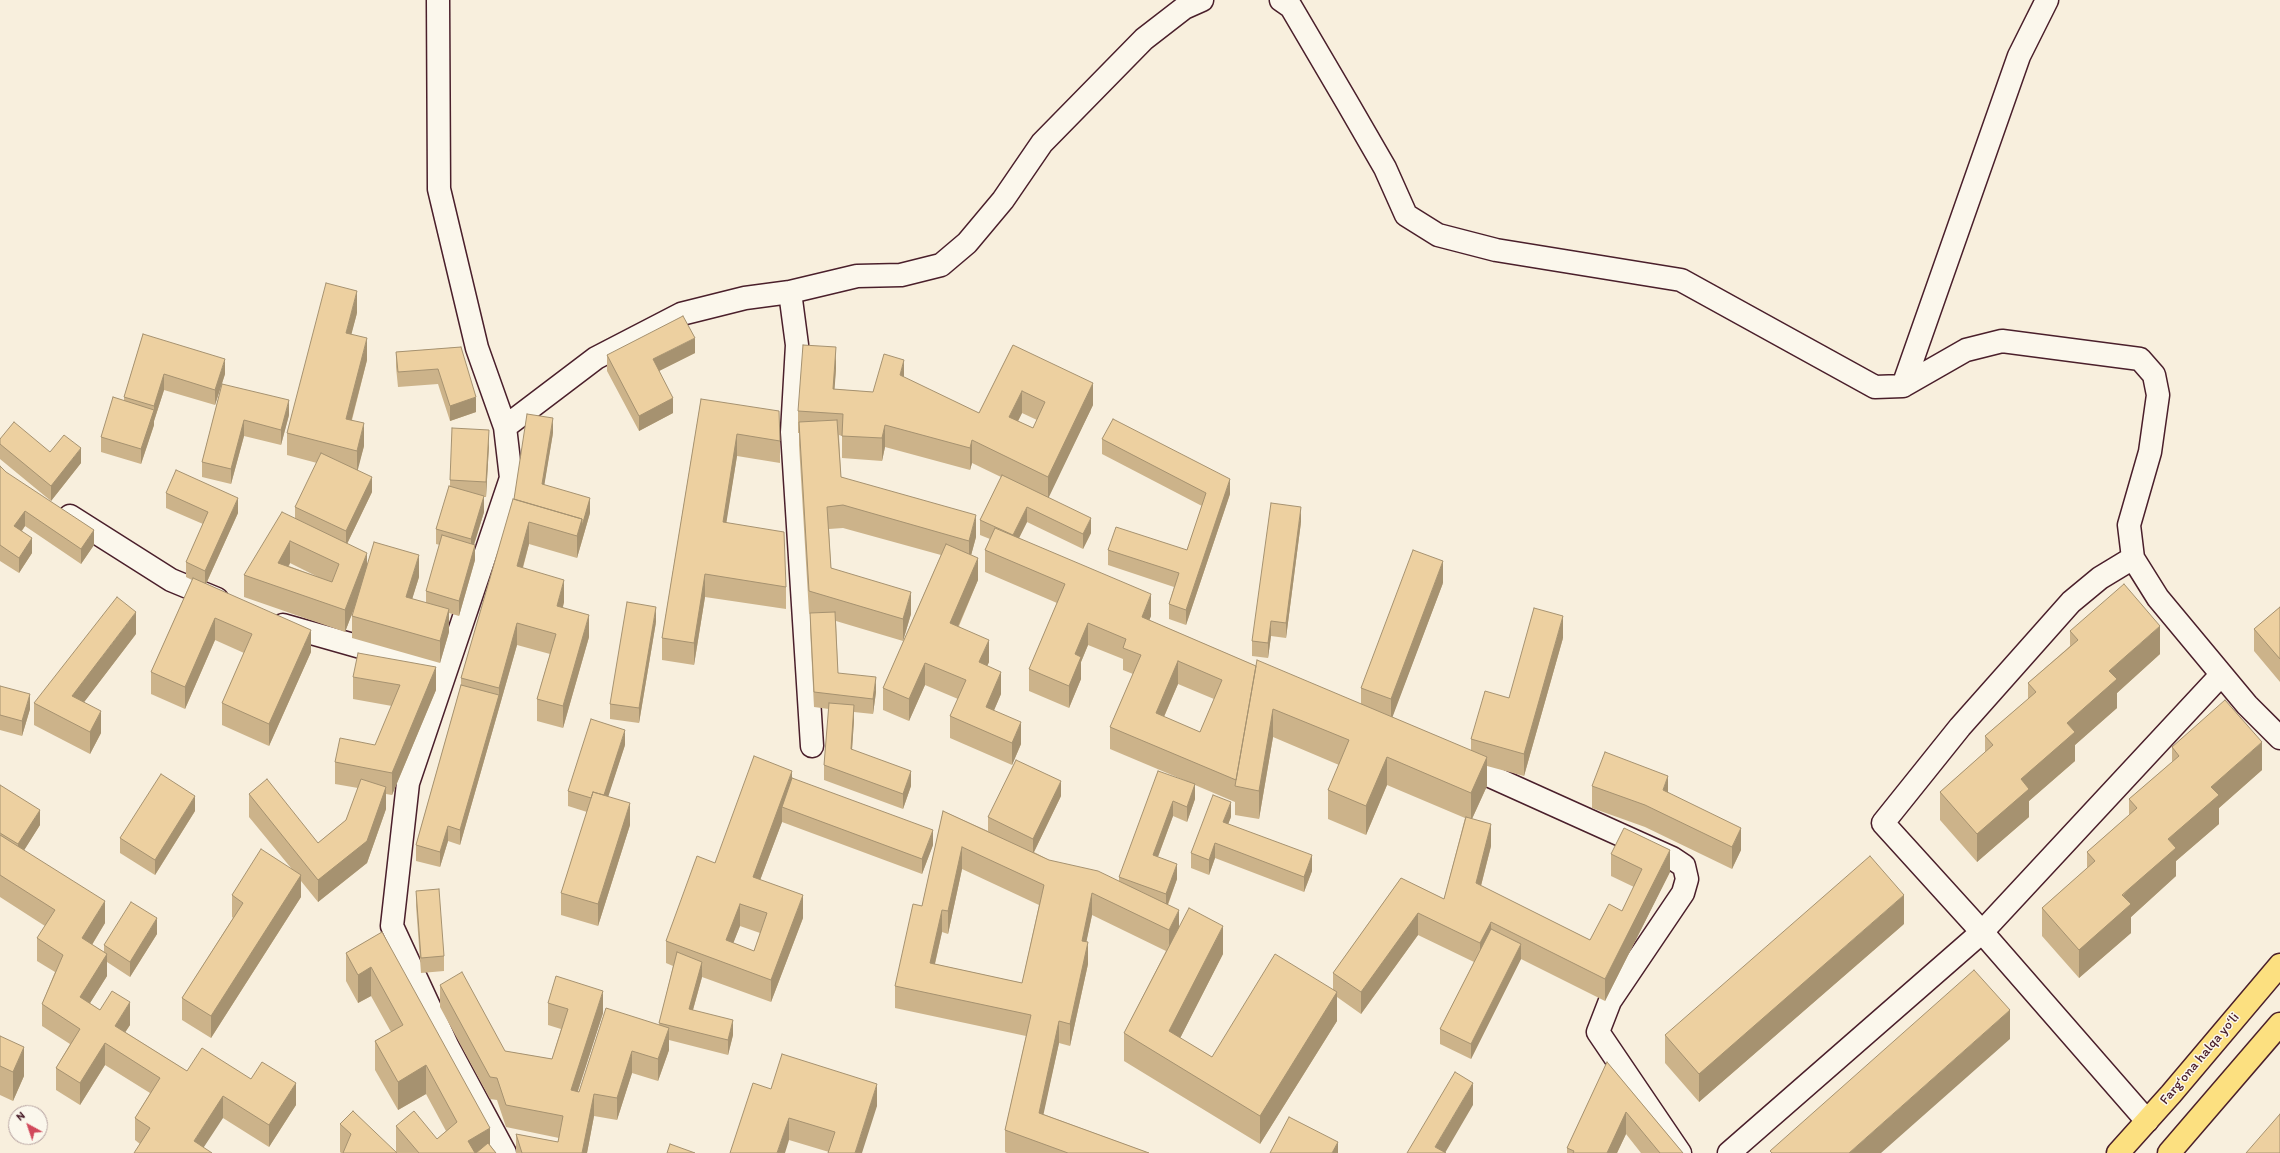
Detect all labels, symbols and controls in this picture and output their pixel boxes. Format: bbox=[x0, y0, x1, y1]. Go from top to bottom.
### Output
street label: Farg‘ona halqa yo‘li bbox=[2157, 1010, 2243, 1108]
north arrow bbox=[8, 1105, 48, 1145]
text: N bbox=[14, 1109, 28, 1124]

